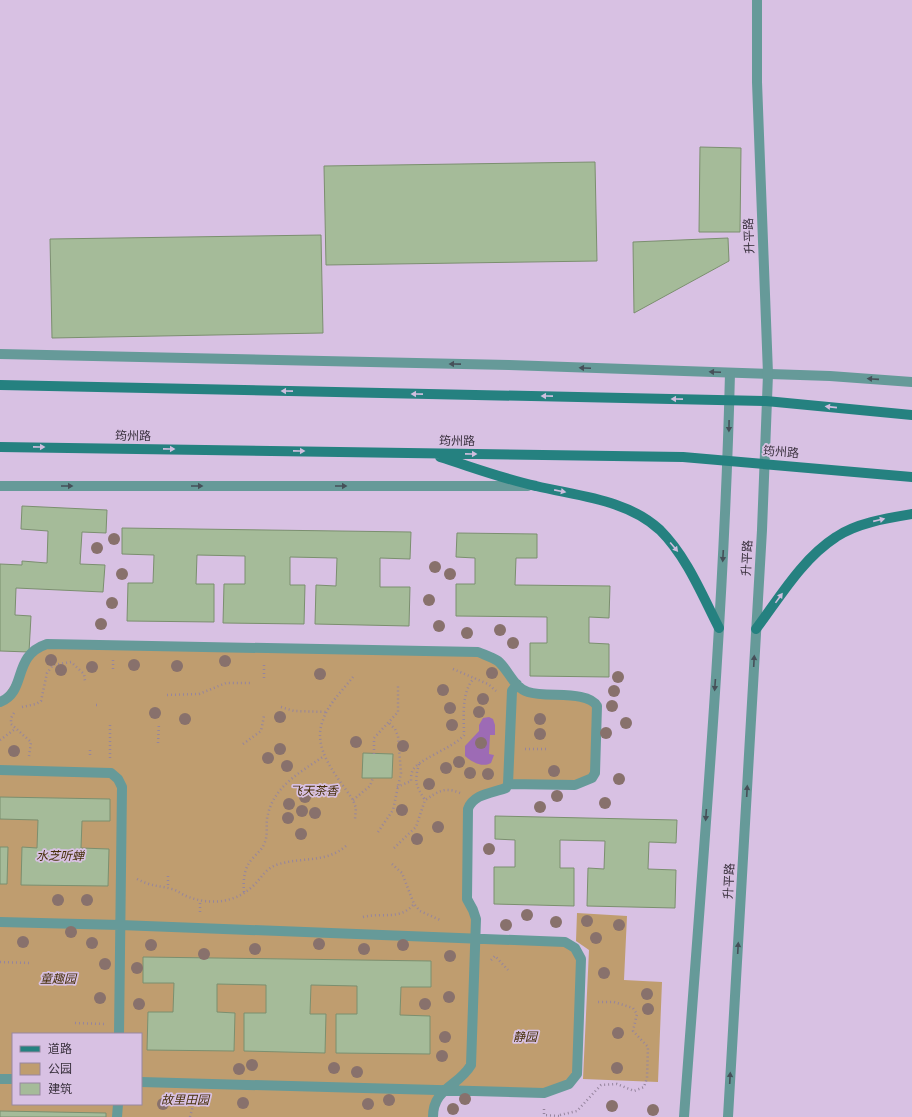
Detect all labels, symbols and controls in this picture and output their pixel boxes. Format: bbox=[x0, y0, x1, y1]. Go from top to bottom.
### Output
street label: 升平路 bbox=[741, 218, 757, 254]
one-way arrow bbox=[448, 361, 461, 367]
one-way arrow bbox=[579, 364, 591, 371]
one-way arrow bbox=[708, 369, 721, 375]
one-way arrow bbox=[867, 376, 879, 383]
one-way arrow bbox=[280, 388, 293, 394]
one-way arrow bbox=[411, 390, 423, 397]
one-way arrow bbox=[540, 393, 553, 399]
one-way arrow bbox=[670, 396, 683, 402]
one-way arrow bbox=[825, 404, 837, 410]
one-way arrow bbox=[726, 420, 732, 433]
street label: 筠州路 bbox=[115, 429, 151, 443]
street label: 筠州路 bbox=[439, 434, 475, 448]
one-way arrow bbox=[33, 444, 46, 450]
street label: 筠州路 bbox=[763, 444, 799, 460]
one-way arrow bbox=[163, 446, 176, 452]
one-way arrow bbox=[293, 448, 306, 454]
one-way arrow bbox=[465, 451, 478, 457]
one-way arrow bbox=[61, 483, 74, 489]
one-way arrow bbox=[191, 483, 204, 489]
one-way arrow bbox=[335, 483, 348, 489]
one-way arrow bbox=[554, 488, 566, 494]
one-way arrow bbox=[873, 517, 885, 523]
street label: 升平路 bbox=[739, 540, 755, 576]
one-way arrow bbox=[669, 541, 678, 552]
one-way arrow bbox=[720, 550, 727, 562]
one-way arrow bbox=[775, 592, 783, 603]
one-way arrow bbox=[751, 655, 758, 667]
one-way arrow bbox=[712, 679, 719, 691]
park label: 飞天茶香 bbox=[290, 784, 340, 798]
one-way arrow bbox=[743, 785, 750, 797]
one-way arrow bbox=[702, 809, 709, 821]
park label: 水芝听蝉 bbox=[36, 849, 85, 863]
street label: 升平路 bbox=[721, 863, 737, 899]
one-way arrow bbox=[734, 942, 741, 954]
park label: 童趣园 bbox=[40, 972, 78, 986]
park label: 静园 bbox=[513, 1030, 539, 1044]
legend bbox=[12, 1033, 142, 1105]
text: 道路 bbox=[48, 1042, 72, 1056]
text: 公园 bbox=[48, 1062, 72, 1076]
one-way arrow bbox=[727, 1072, 734, 1084]
text: 建筑 bbox=[48, 1082, 72, 1096]
park label: 故里田园 bbox=[161, 1093, 211, 1107]

